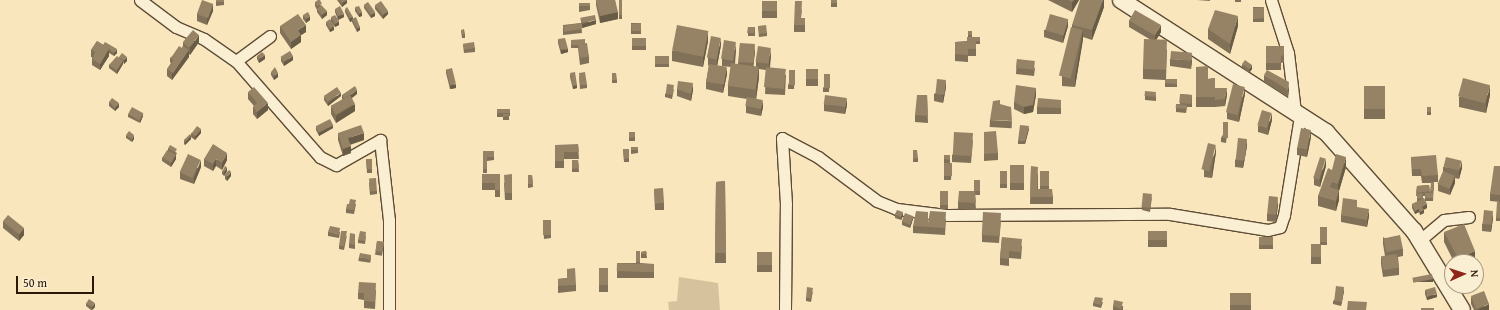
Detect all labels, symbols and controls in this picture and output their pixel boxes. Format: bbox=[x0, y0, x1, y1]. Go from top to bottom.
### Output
north arrow bbox=[1444, 254, 1484, 294]
scale bar bbox=[18, 268, 96, 294]
text: N bbox=[1467, 269, 1483, 278]
text: 50 m bbox=[23, 274, 47, 291]

